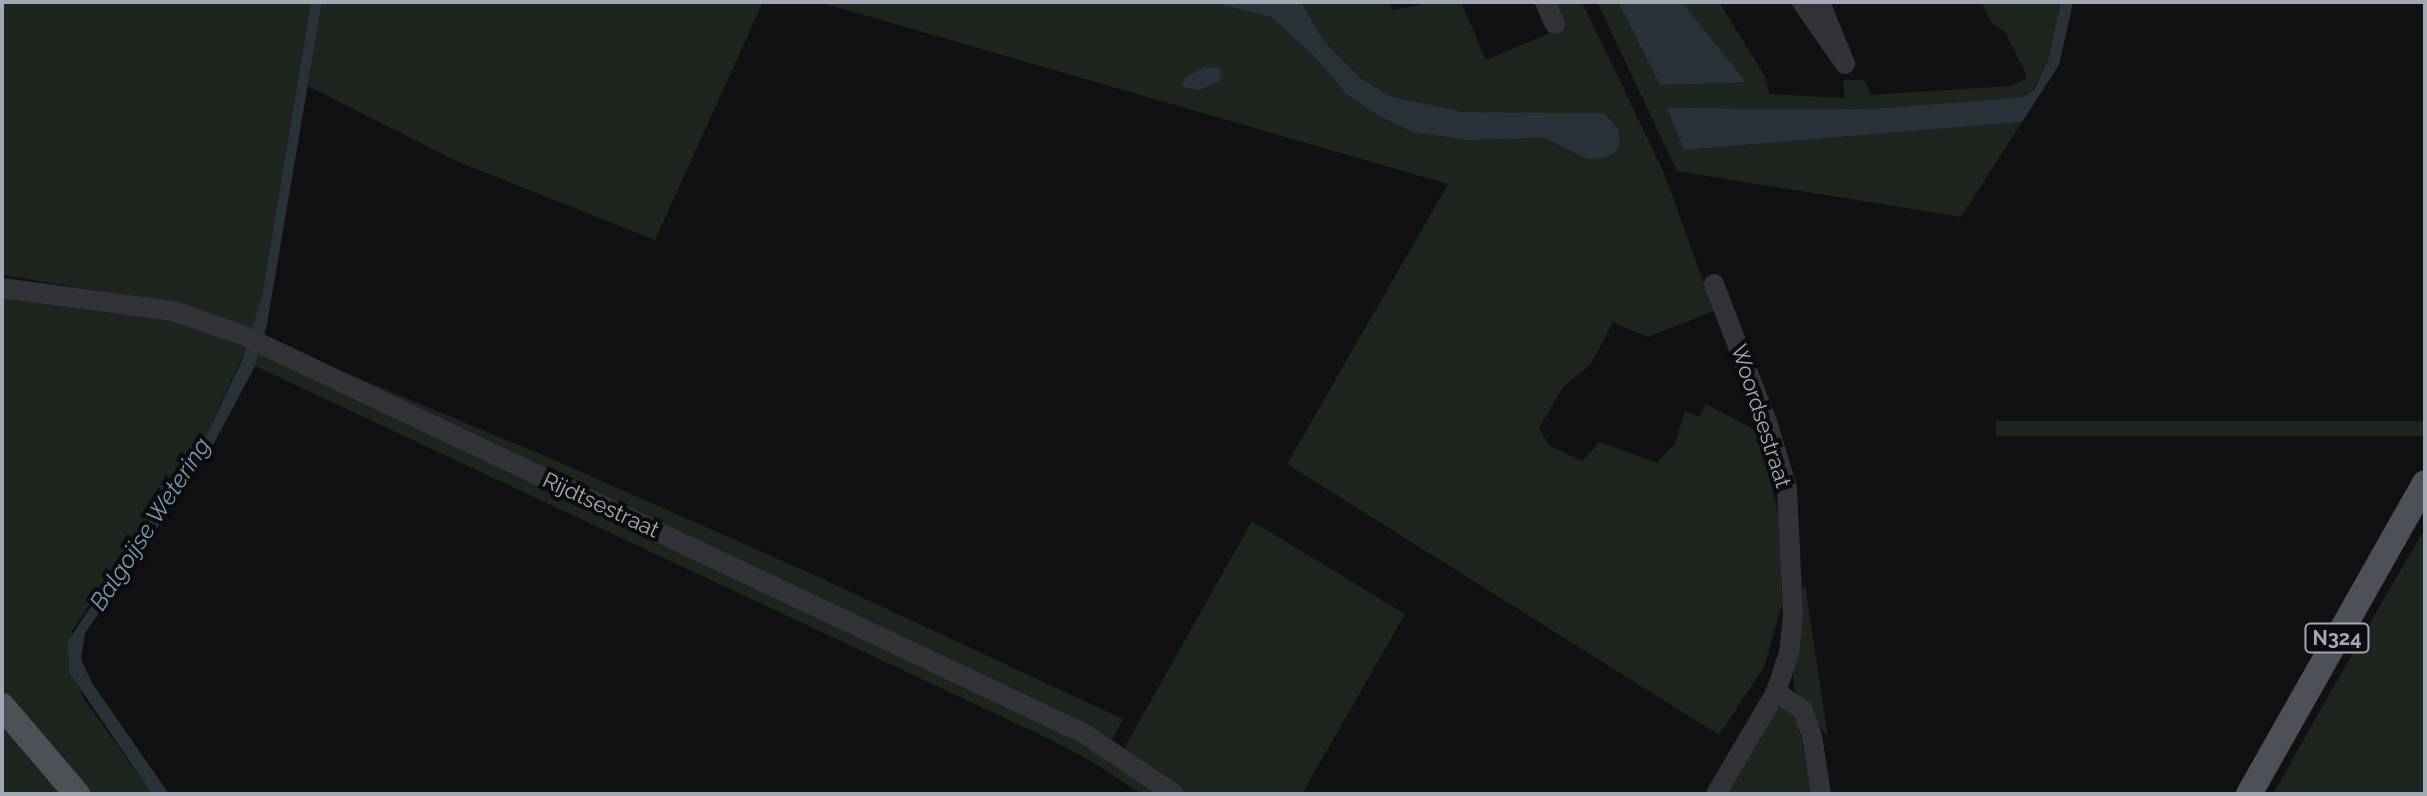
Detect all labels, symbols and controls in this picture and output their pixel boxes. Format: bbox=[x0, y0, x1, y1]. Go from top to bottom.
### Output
street label: Woordsestraat bbox=[1725, 341, 1797, 491]
water label: Balgoijse Wetering bbox=[83, 432, 217, 616]
street label: Rijdtsestraat bbox=[539, 467, 663, 543]
road number: N324 bbox=[2303, 622, 2371, 654]

